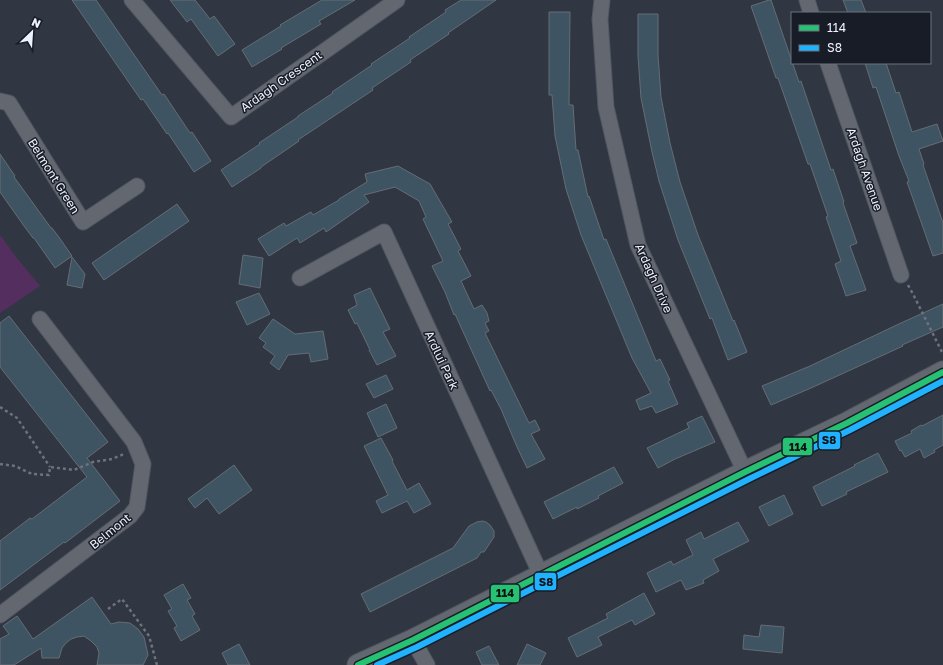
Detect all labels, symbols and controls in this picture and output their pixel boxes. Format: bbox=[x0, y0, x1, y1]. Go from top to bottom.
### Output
north arrow bbox=[12, 12, 52, 52]
legend bbox=[791, 12, 931, 64]
text: N bbox=[30, 15, 43, 30]
text: 114 bbox=[827, 20, 846, 35]
text: S8 bbox=[827, 40, 842, 55]
street label: Ardagh Crescent bbox=[237, 47, 325, 115]
street label: Ardagh Avenue bbox=[844, 125, 886, 213]
street label: Belmont Green bbox=[25, 136, 83, 216]
street label: Ardagh Drive bbox=[632, 241, 676, 315]
street label: Ardlui Park bbox=[422, 328, 462, 392]
line badge: S8 bbox=[818, 431, 841, 450]
text: S8 bbox=[822, 433, 836, 446]
line badge: 114 bbox=[782, 437, 813, 456]
text: 114 bbox=[789, 440, 807, 453]
street label: Belmont bbox=[86, 510, 134, 552]
line badge: S8 bbox=[534, 572, 557, 591]
text: S8 bbox=[539, 575, 553, 588]
line badge: 114 bbox=[490, 584, 520, 603]
text: 114 bbox=[496, 586, 514, 599]

